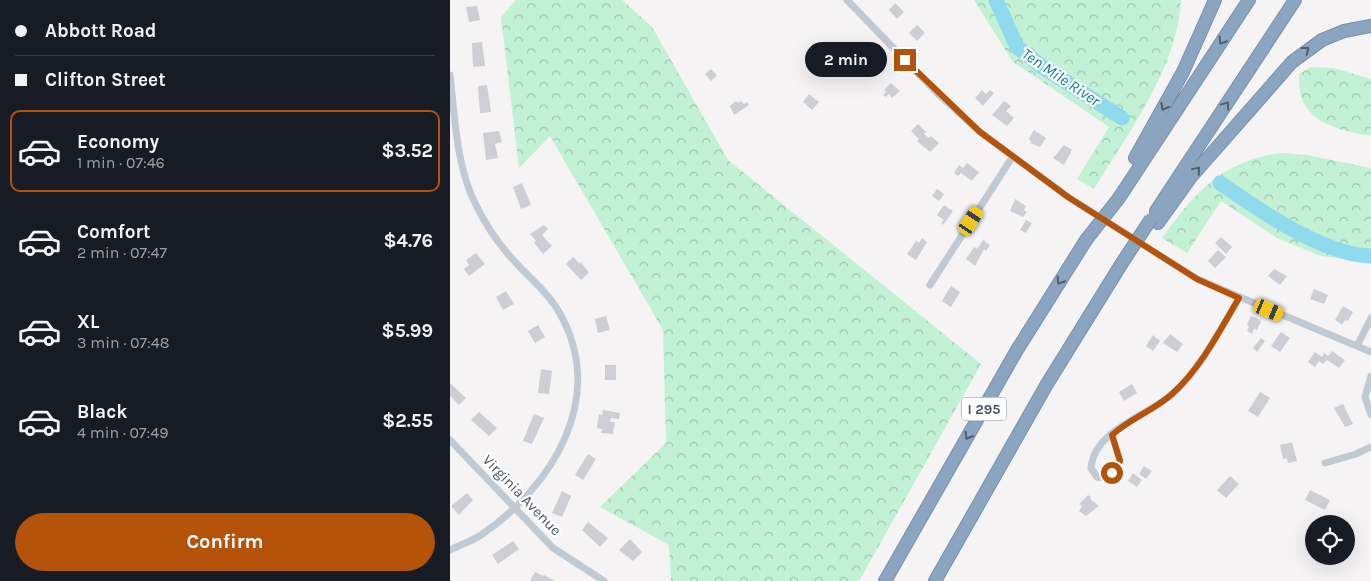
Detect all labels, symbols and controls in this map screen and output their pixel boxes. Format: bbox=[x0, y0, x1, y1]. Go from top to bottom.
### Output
text: Abbott Road bbox=[45, 20, 157, 42]
one-way arrow bbox=[1219, 35, 1228, 44]
callout: 2 min bbox=[805, 42, 888, 78]
water label: Ten Mile River bbox=[1018, 44, 1104, 110]
one-way arrow bbox=[1300, 47, 1310, 56]
route end bbox=[894, 49, 916, 71]
text: 2 min bbox=[824, 50, 868, 69]
text: Clifton Street bbox=[45, 69, 166, 91]
one-way arrow bbox=[1219, 101, 1229, 110]
one-way arrow bbox=[1160, 102, 1170, 111]
icon: car bbox=[17, 129, 62, 174]
text: Economy bbox=[77, 131, 159, 153]
text: $3.52 bbox=[381, 140, 433, 162]
text: 1 min · 07:46 bbox=[77, 153, 165, 172]
one-way arrow bbox=[1191, 166, 1200, 175]
car bbox=[956, 204, 985, 238]
icon: car bbox=[17, 219, 62, 264]
text: Comfort bbox=[77, 221, 151, 243]
text: $4.76 bbox=[384, 230, 433, 252]
text: 2 min · 07:47 bbox=[77, 243, 167, 262]
one-way arrow bbox=[1056, 275, 1066, 284]
car bbox=[1252, 297, 1285, 323]
icon: car bbox=[17, 309, 62, 354]
text: XL bbox=[77, 311, 99, 333]
text: $5.99 bbox=[382, 320, 433, 342]
text: 3 min · 07:48 bbox=[77, 333, 170, 352]
road number: I 295 bbox=[962, 398, 1006, 420]
icon: car bbox=[17, 399, 62, 444]
text: Black bbox=[77, 401, 128, 423]
text: $2.55 bbox=[382, 410, 433, 432]
text: 4 min · 07:49 bbox=[77, 423, 169, 442]
one-way arrow bbox=[965, 430, 975, 439]
street label: Virginia Avenue bbox=[479, 451, 565, 539]
route start bbox=[1101, 462, 1123, 484]
button: Confirm bbox=[15, 513, 435, 571]
map controls bbox=[1305, 515, 1355, 565]
button: locate bbox=[1305, 515, 1355, 565]

